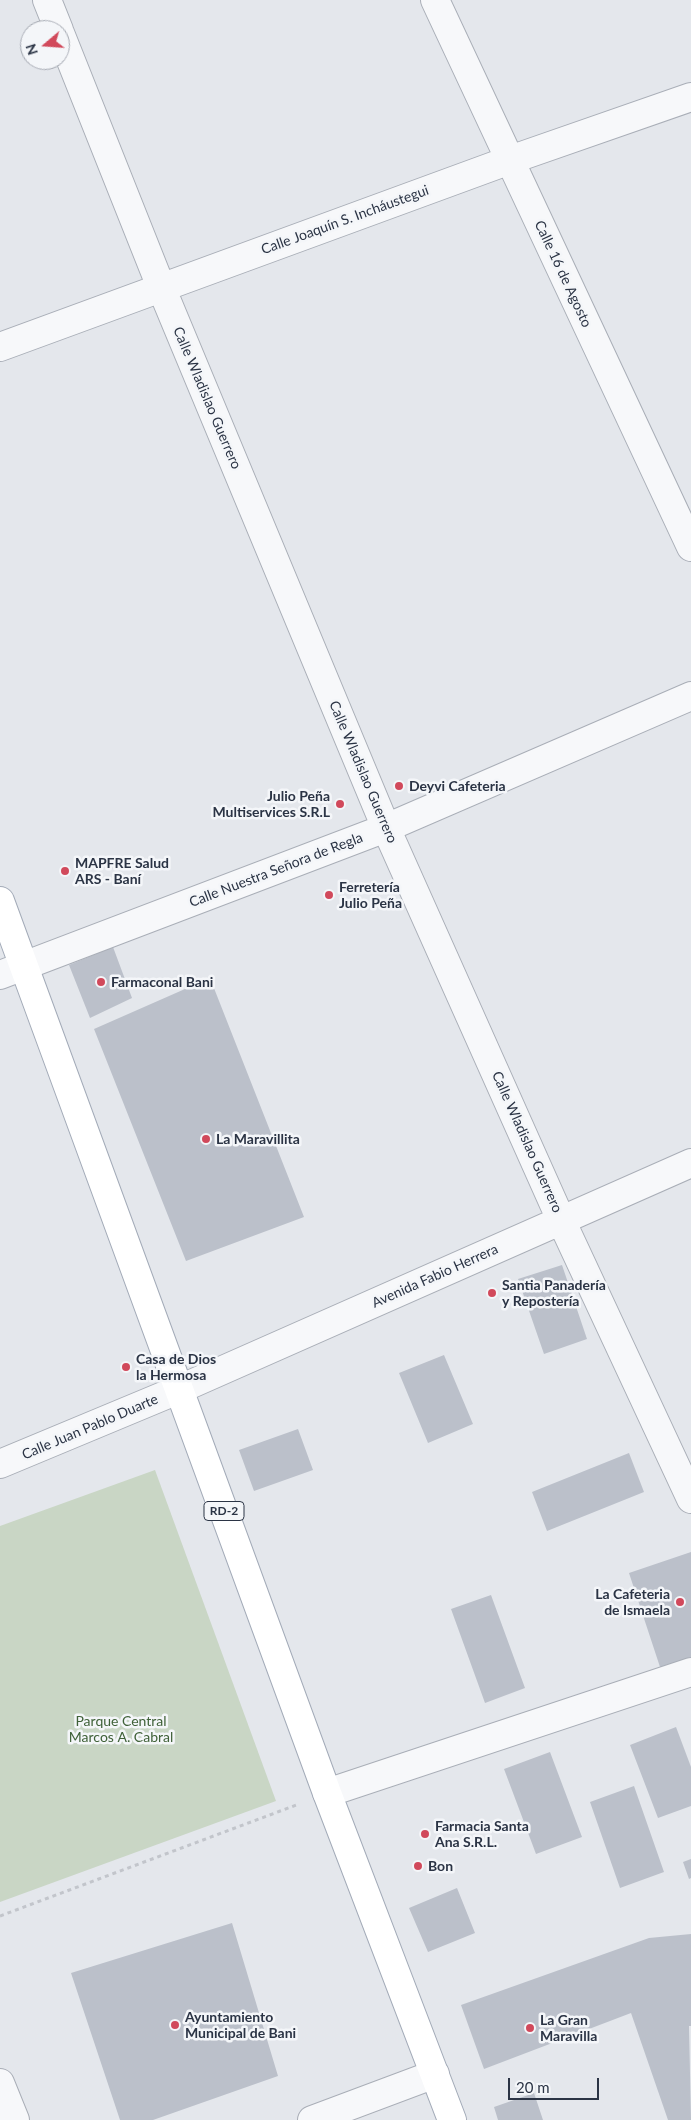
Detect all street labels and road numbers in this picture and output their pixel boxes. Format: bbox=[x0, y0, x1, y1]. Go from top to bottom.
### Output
street label: Calle Joaquín S. Incháustegui bbox=[259, 182, 431, 258]
street label: Calle 16 de Agosto bbox=[531, 218, 595, 330]
street label: Calle Wladislao Guerrero bbox=[169, 324, 245, 472]
street label: Calle Wladislao Guerrero bbox=[325, 698, 401, 846]
street label: Calle Nuestra Señora de Regla bbox=[187, 829, 365, 911]
street label: Calle Wladislao Guerrero bbox=[488, 1069, 566, 1215]
street label: Avenida Fabio Herrera bbox=[369, 1241, 501, 1311]
street label: Calle Juan Pablo Duarte bbox=[19, 1391, 161, 1463]
road number: RD-2 bbox=[204, 1502, 244, 1520]

